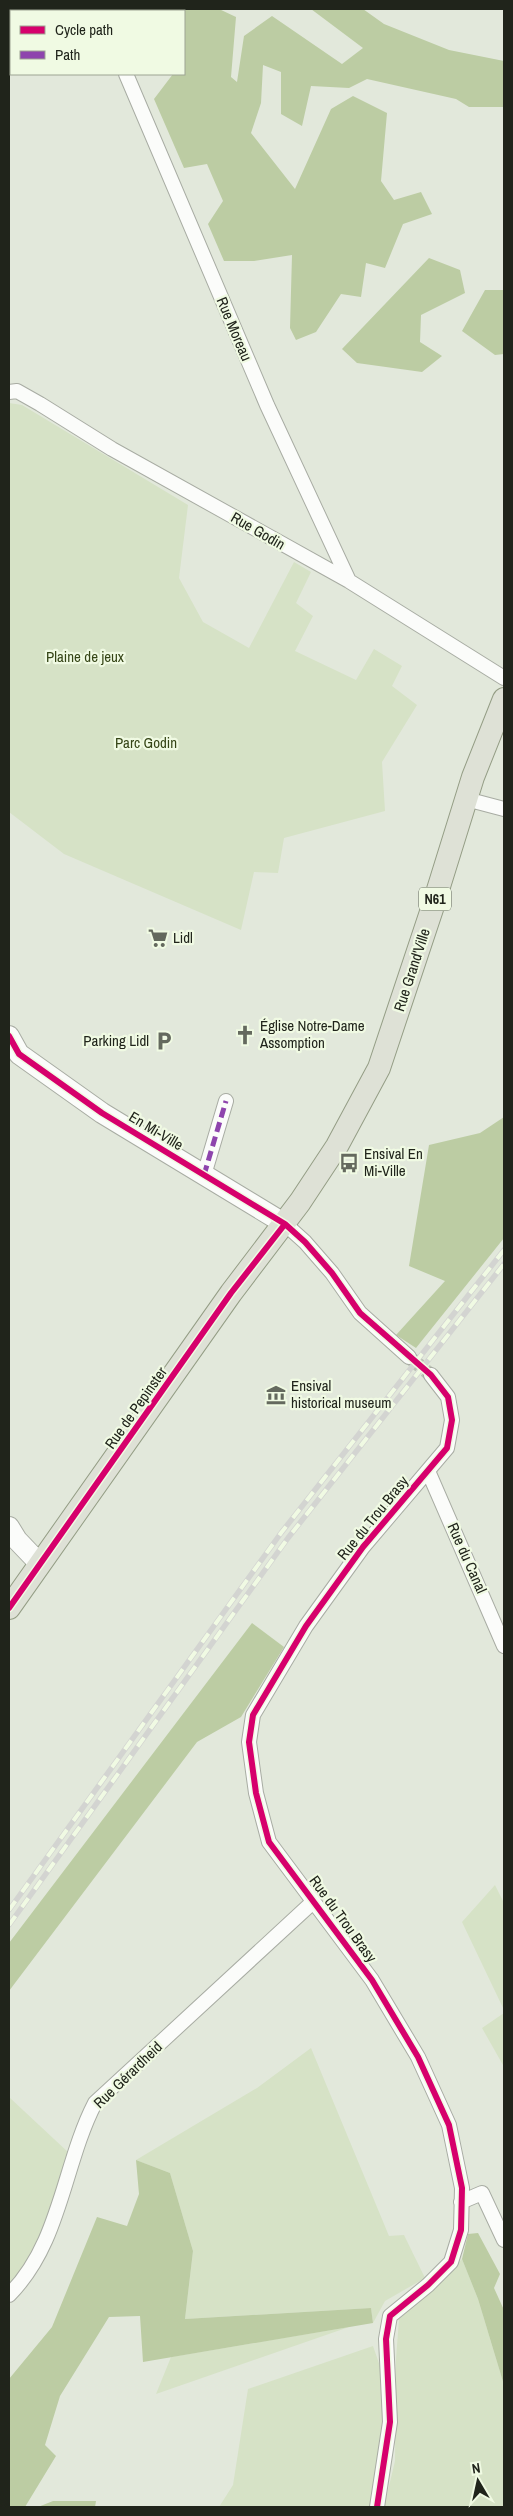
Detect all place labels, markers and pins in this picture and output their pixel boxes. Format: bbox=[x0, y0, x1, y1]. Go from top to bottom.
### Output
supermarket icon: Lidl bbox=[147, 927, 169, 949]
place label: Lidl bbox=[173, 927, 193, 948]
place label: Église Notre-Dame Assomption bbox=[259, 1015, 365, 1053]
church icon: Église Notre-Dame Assomption bbox=[234, 1024, 256, 1046]
place label: Parking Lidl bbox=[83, 1030, 149, 1051]
parking icon: Parking Lidl bbox=[153, 1030, 175, 1052]
place label: Ensival En Mi-Ville bbox=[364, 1143, 423, 1181]
bus stop icon: Ensival En Mi-Ville bbox=[338, 1152, 360, 1174]
place label: Ensival historical museum bbox=[291, 1375, 392, 1413]
museum icon: Ensival historical museum bbox=[265, 1384, 287, 1406]

